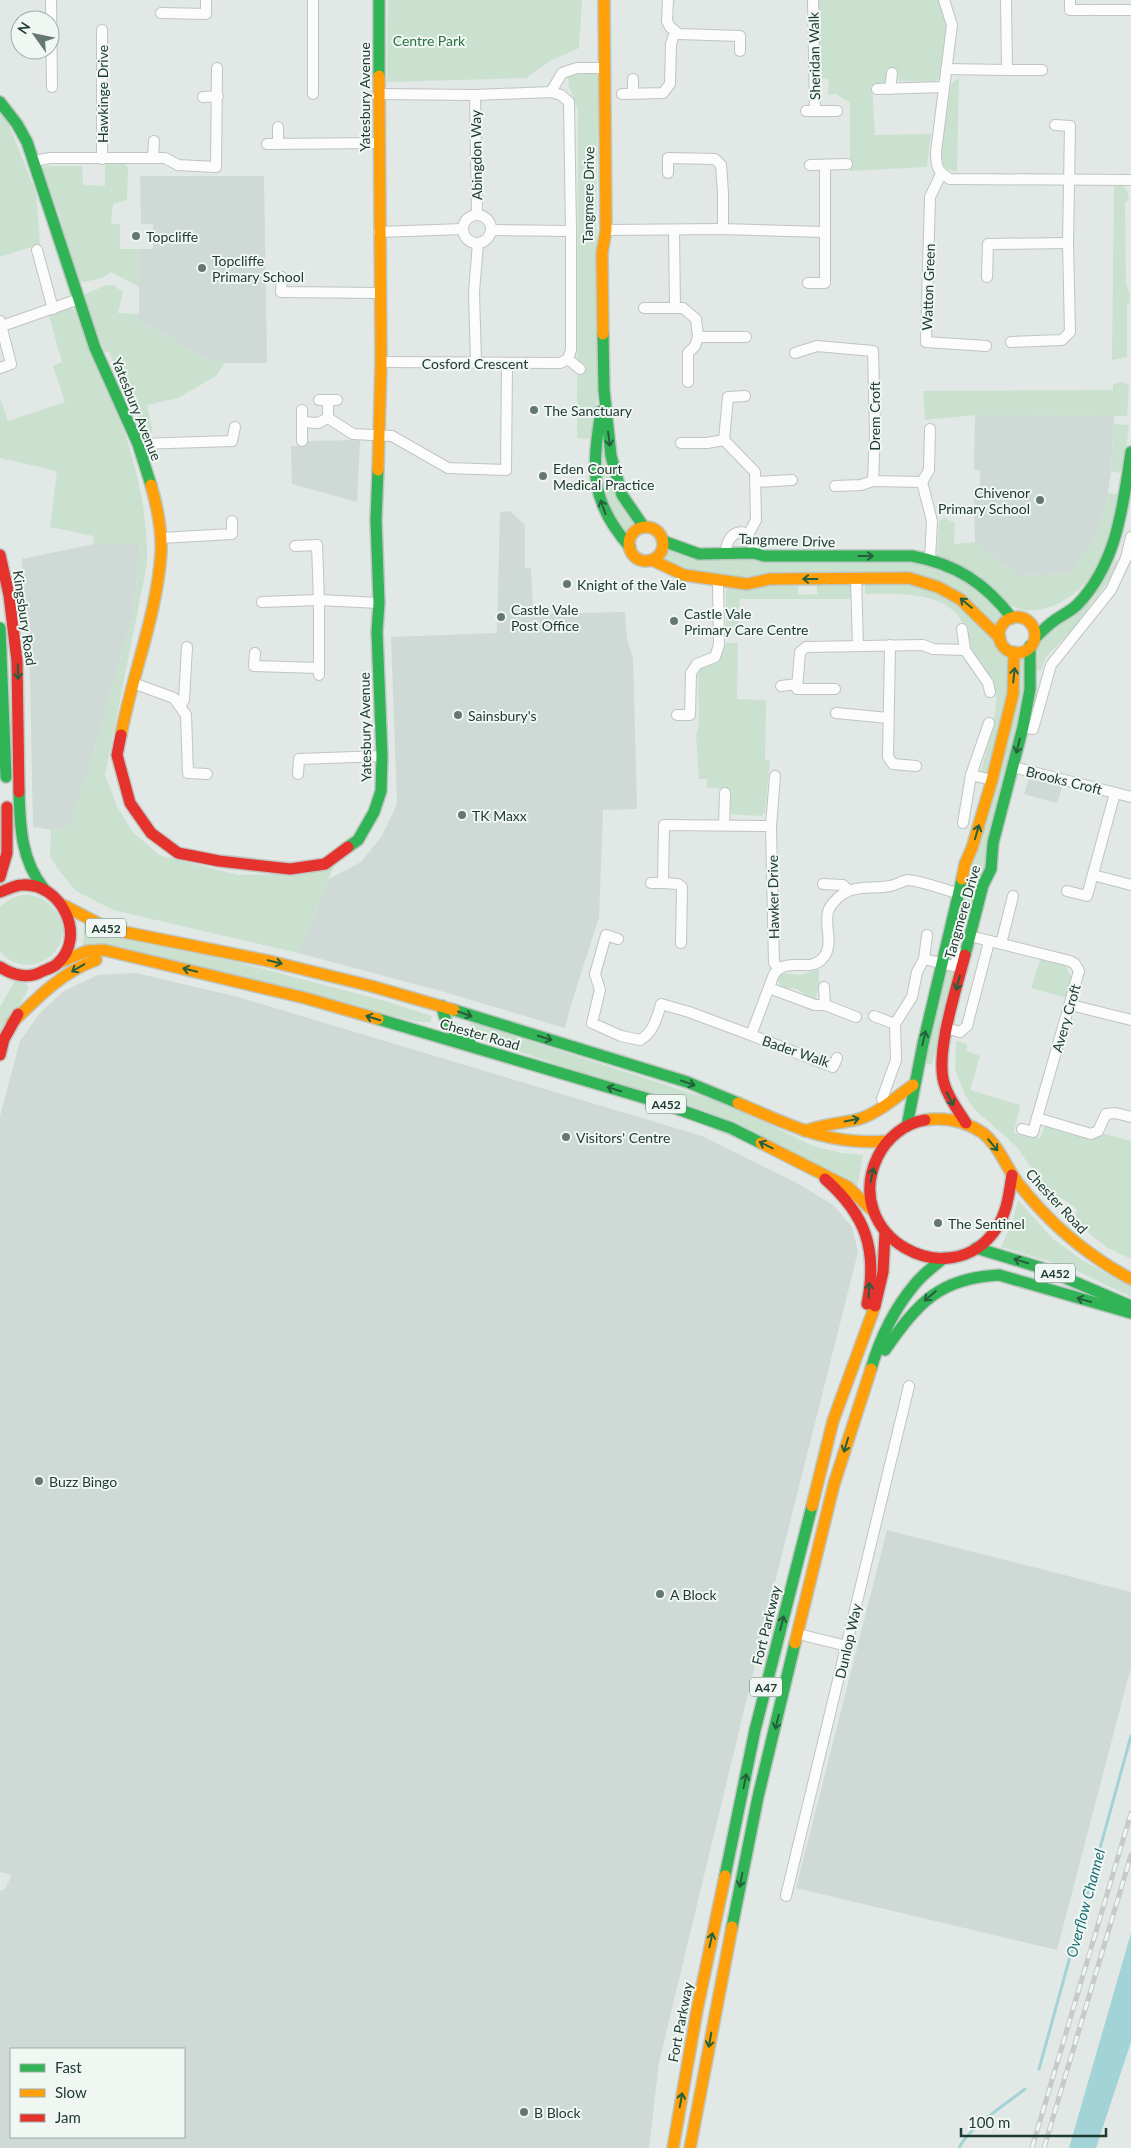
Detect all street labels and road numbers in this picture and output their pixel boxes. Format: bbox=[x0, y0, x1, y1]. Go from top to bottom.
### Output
street label: Sheridan Walk bbox=[805, 11, 823, 100]
street label: Yatesbury Avenue bbox=[356, 42, 373, 152]
street label: Hawkinge Drive bbox=[94, 45, 111, 143]
street label: Abingdon Way bbox=[467, 109, 485, 200]
street label: Tangmere Drive bbox=[579, 146, 597, 244]
street label: Watton Green bbox=[918, 243, 938, 331]
street label: Yatesbury Avenue bbox=[109, 355, 165, 463]
street label: Cosford Crescent bbox=[422, 355, 528, 372]
street label: Drem Croft bbox=[866, 381, 883, 451]
street label: Tangmere Drive bbox=[738, 530, 836, 550]
street label: Kingsbury Road bbox=[10, 569, 40, 667]
street label: Yatesbury Avenue bbox=[356, 672, 374, 782]
street label: Brooks Croft bbox=[1024, 762, 1104, 798]
street label: Hawker Drive bbox=[764, 855, 782, 939]
street label: Tangmere Drive bbox=[940, 863, 984, 961]
road number: A452 bbox=[86, 918, 126, 938]
street label: Avery Croft bbox=[1048, 981, 1084, 1054]
street label: Chester Road bbox=[438, 1014, 522, 1054]
street label: Bader Walk bbox=[760, 1032, 833, 1071]
road number: A452 bbox=[646, 1094, 686, 1114]
street label: Chester Road bbox=[1023, 1165, 1091, 1237]
road number: A452 bbox=[1035, 1264, 1075, 1282]
street label: Fort Parkway bbox=[748, 1583, 784, 1666]
street label: Dunlop Way bbox=[831, 1601, 865, 1680]
road number: A47 bbox=[750, 1678, 782, 1696]
street label: Fort Parkway bbox=[664, 1980, 696, 2063]

